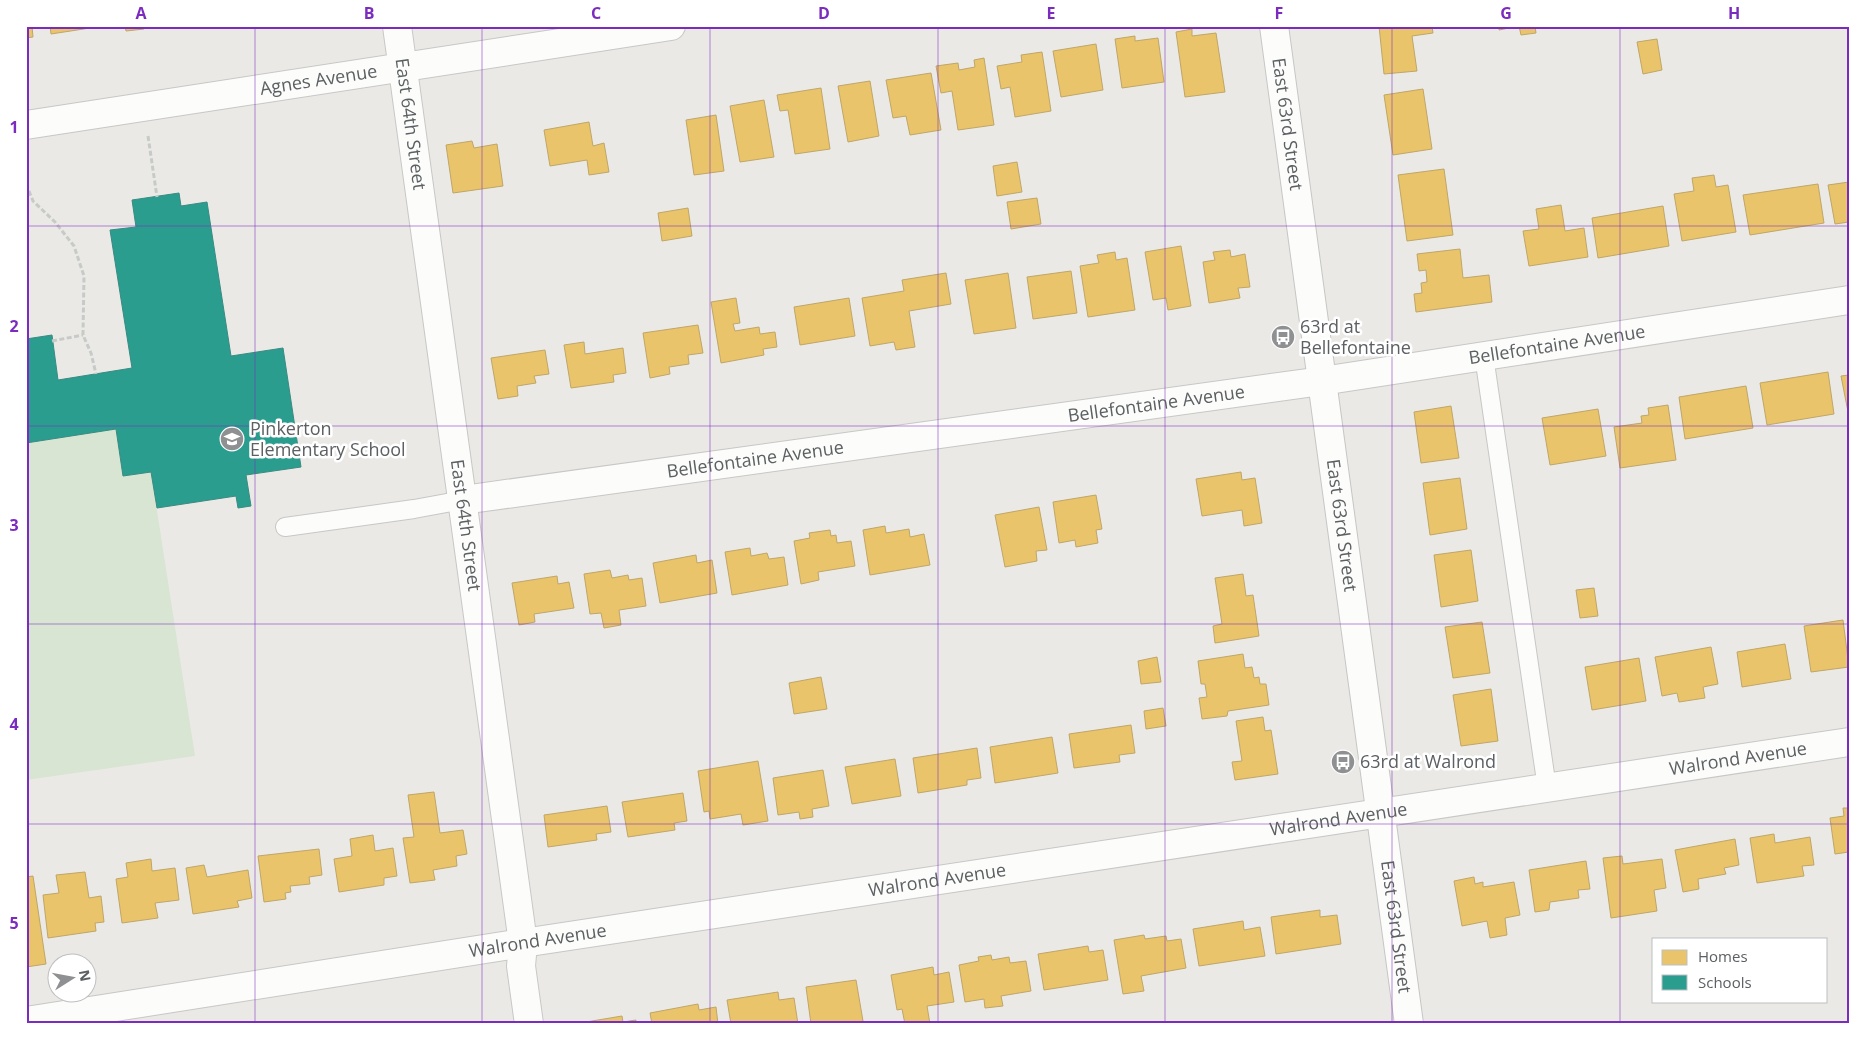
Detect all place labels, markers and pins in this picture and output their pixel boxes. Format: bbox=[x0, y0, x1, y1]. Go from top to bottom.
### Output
place label: 63rd at Bellefontaine bbox=[1300, 314, 1411, 359]
bus stop icon: 63rd at Bellefontaine bbox=[1270, 324, 1296, 350]
place label: Pinkerton Elementary School bbox=[250, 416, 406, 461]
school or university icon: Pinkerton Elementary School bbox=[219, 426, 245, 452]
bus stop icon: 63rd at Walrond bbox=[1330, 749, 1356, 775]
place label: 63rd at Walrond bbox=[1360, 749, 1496, 773]

